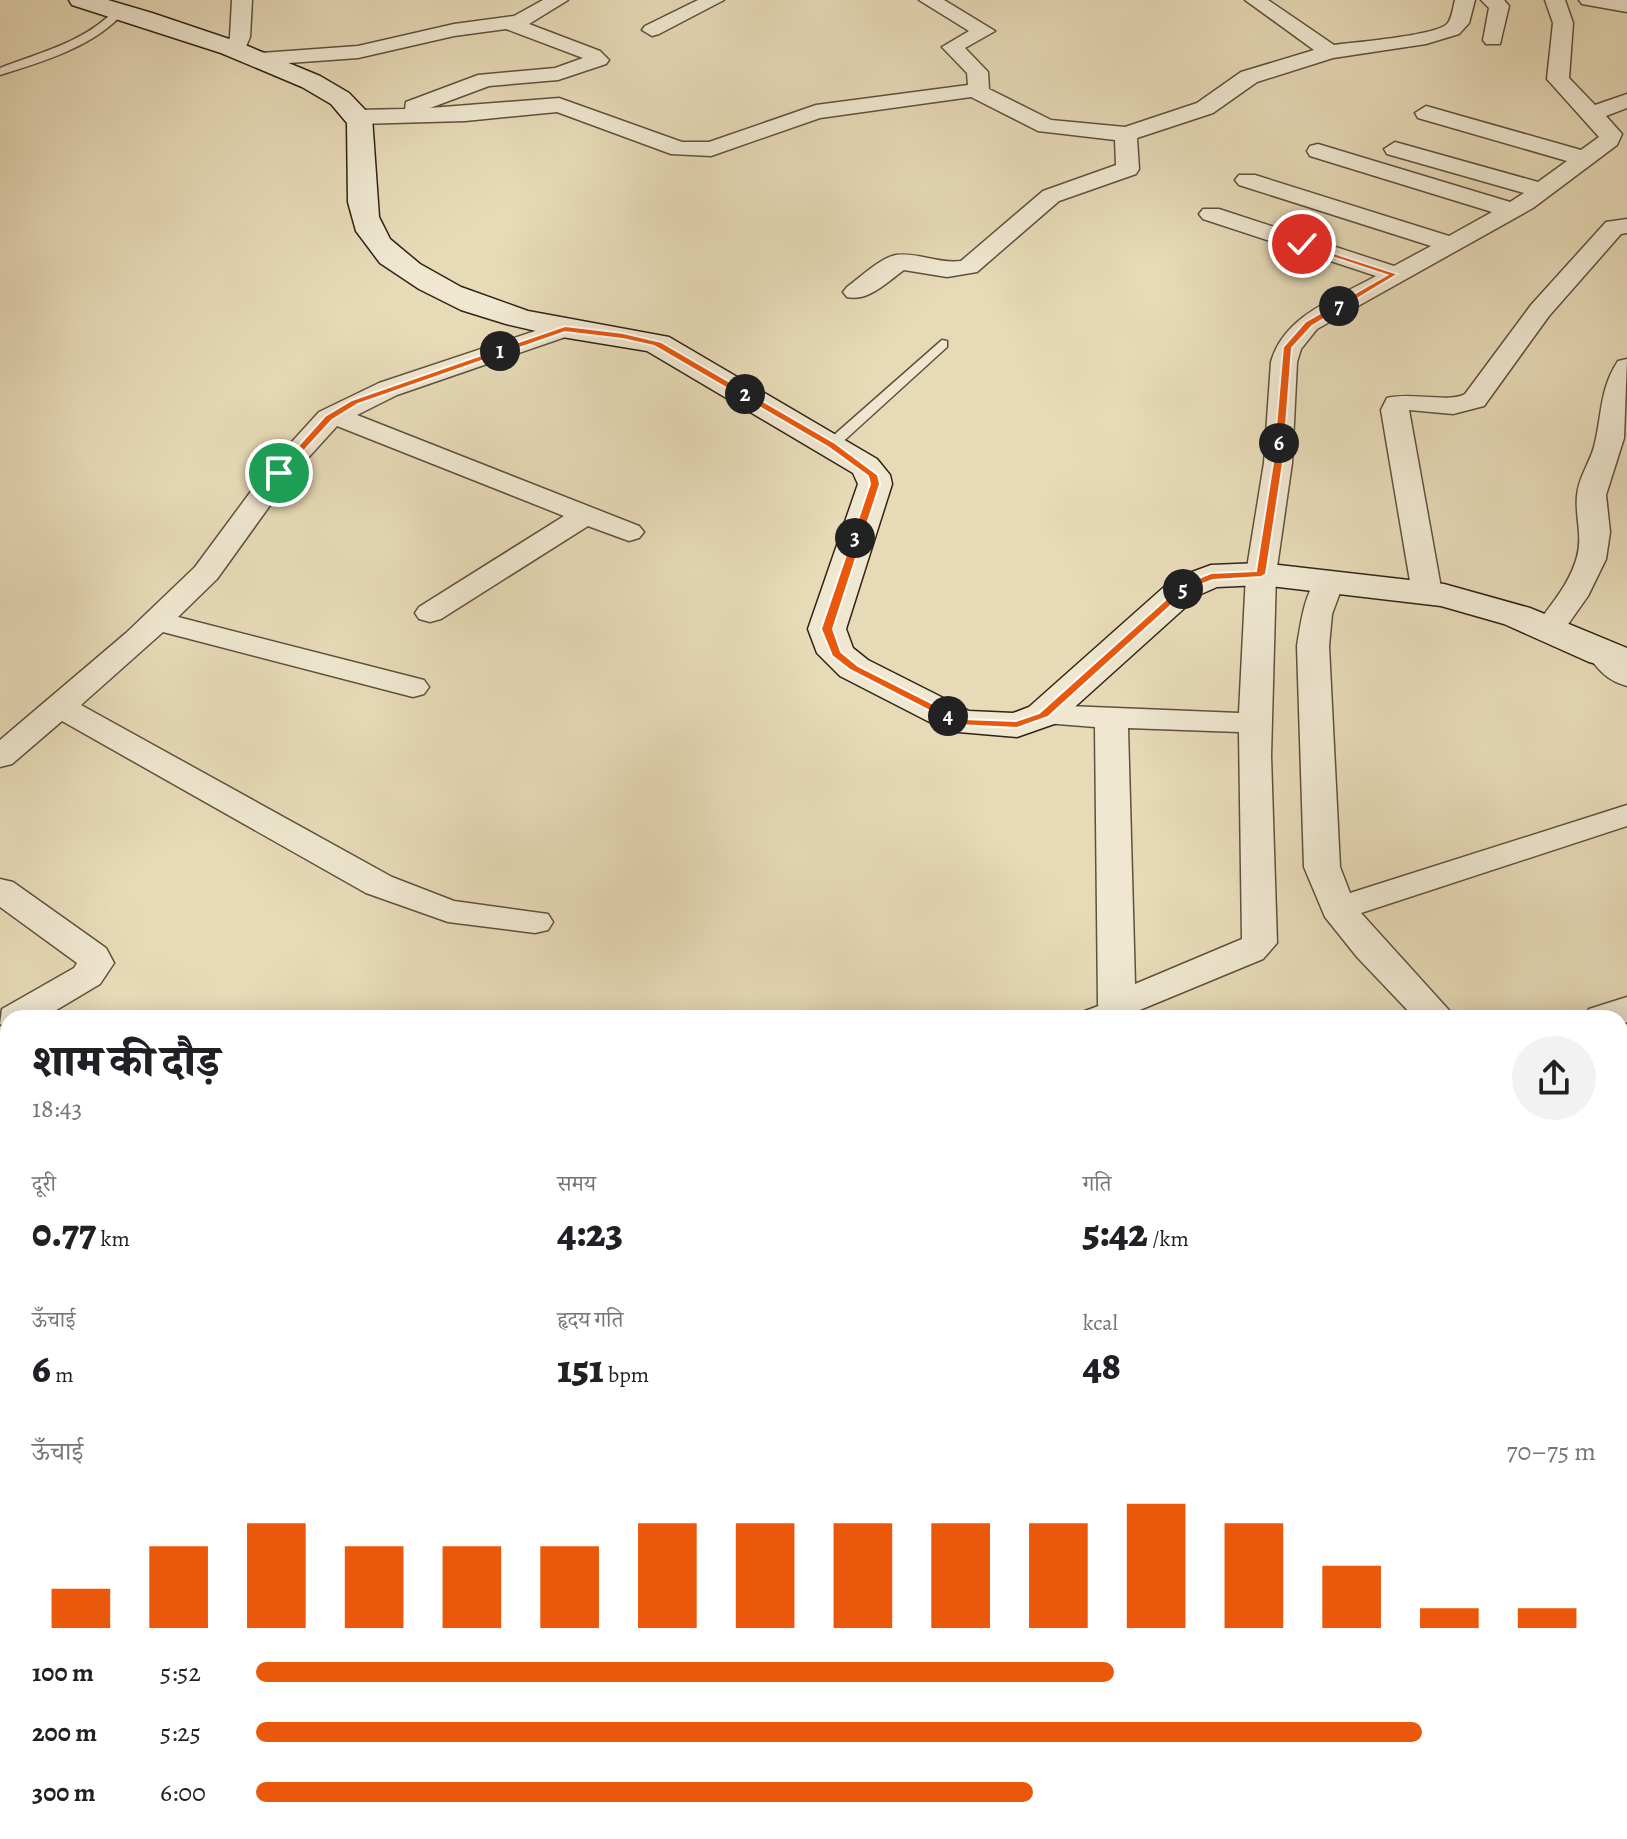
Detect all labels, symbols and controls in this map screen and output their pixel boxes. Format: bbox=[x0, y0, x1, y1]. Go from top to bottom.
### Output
pin bbox=[1268, 210, 1336, 278]
icon: check bbox=[1280, 222, 1324, 266]
pin: 7 bbox=[1319, 286, 1359, 326]
text: 7 bbox=[1334, 291, 1344, 321]
pin: 1 bbox=[480, 331, 520, 371]
text: 1 bbox=[496, 336, 504, 366]
pin: 2 bbox=[725, 374, 765, 414]
text: 2 bbox=[740, 379, 750, 409]
pin: 6 bbox=[1259, 423, 1299, 463]
text: 6 bbox=[1274, 428, 1284, 458]
pin bbox=[245, 439, 313, 507]
icon: arrive bbox=[257, 451, 301, 495]
pin: 3 bbox=[835, 518, 875, 558]
text: 3 bbox=[850, 523, 860, 553]
pin: 5 bbox=[1163, 569, 1203, 609]
text: 5 bbox=[1178, 574, 1188, 604]
pin: 4 bbox=[928, 696, 968, 736]
text: 4 bbox=[943, 701, 953, 731]
text: शाम की दौड़ bbox=[32, 1031, 220, 1091]
button: share bbox=[1512, 1036, 1596, 1120]
text: 18:43 bbox=[32, 1091, 82, 1126]
text: दूरी bbox=[32, 1169, 56, 1199]
text: समय bbox=[557, 1169, 596, 1199]
text: गति bbox=[1083, 1169, 1111, 1199]
text: 0.77 bbox=[32, 1205, 96, 1260]
text: 4:23 bbox=[557, 1205, 623, 1260]
text: 5:42 bbox=[1083, 1205, 1148, 1260]
text: km bbox=[96, 1224, 130, 1254]
text: /km bbox=[1148, 1224, 1189, 1254]
text: ऊँचाई bbox=[32, 1305, 75, 1335]
text: हृदय गति bbox=[557, 1305, 623, 1335]
text: kcal bbox=[1083, 1308, 1118, 1338]
text: 48 bbox=[1083, 1338, 1121, 1393]
text: 6 bbox=[32, 1341, 51, 1396]
text: 151 bbox=[557, 1341, 604, 1396]
text: m bbox=[51, 1360, 73, 1390]
text: bpm bbox=[604, 1360, 649, 1390]
text: ऊँचाई bbox=[32, 1434, 83, 1469]
text: 70–75 m bbox=[1507, 1434, 1596, 1469]
text: 100 m bbox=[32, 1655, 94, 1690]
text: 5:52 bbox=[160, 1655, 201, 1690]
text: 200 m bbox=[32, 1715, 97, 1750]
text: 5:25 bbox=[160, 1715, 201, 1750]
text: 300 m bbox=[32, 1775, 96, 1810]
text: 6:00 bbox=[160, 1775, 206, 1810]

